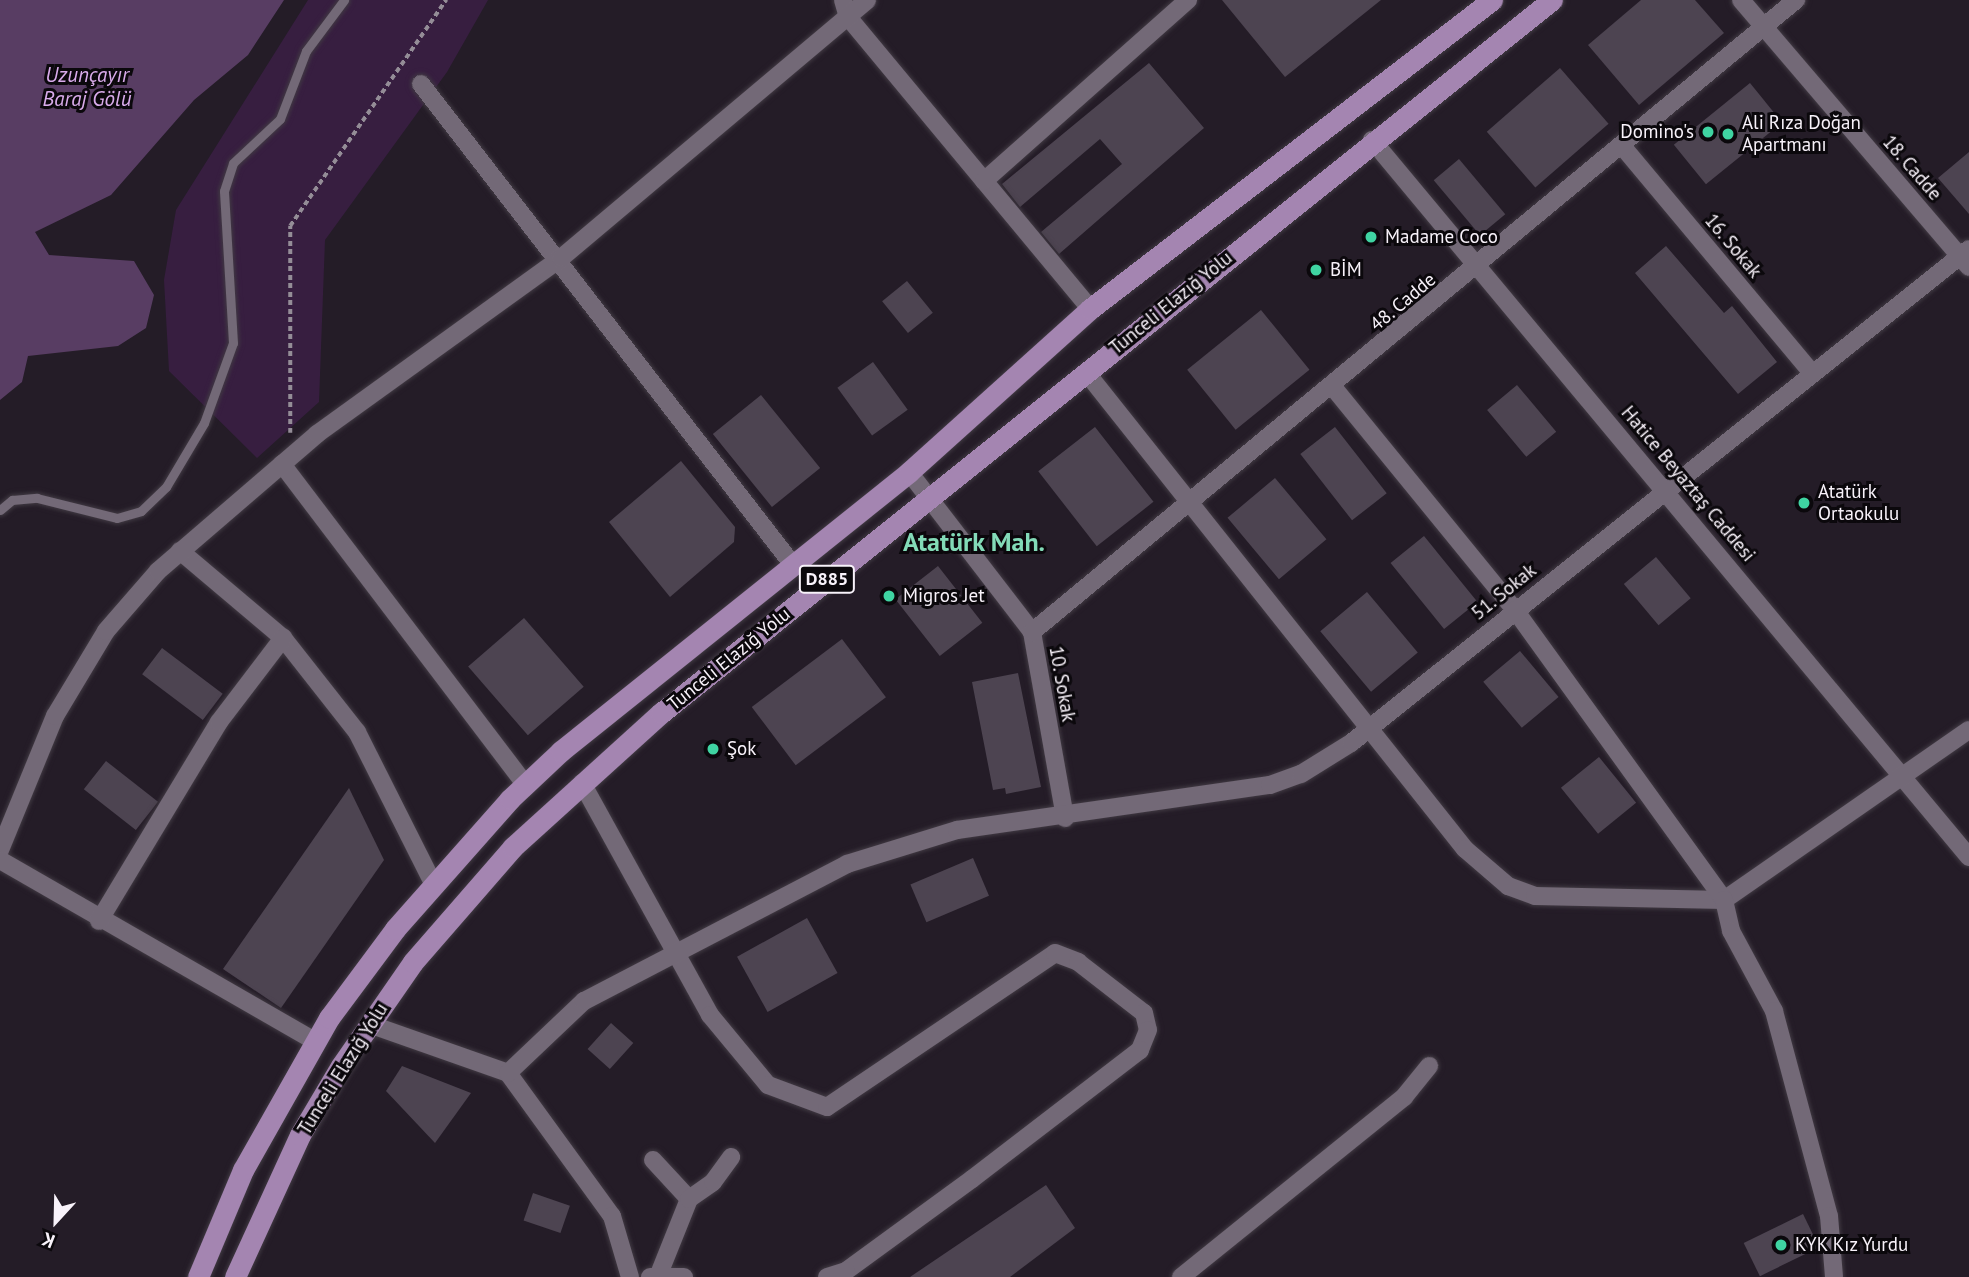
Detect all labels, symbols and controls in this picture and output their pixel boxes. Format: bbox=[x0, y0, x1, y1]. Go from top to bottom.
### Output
water label: Uzunçayır Baraj Gölü bbox=[43, 62, 131, 112]
place label: Ali Rıza Doğan Apartmanı bbox=[1742, 112, 1861, 156]
place label: Domino's bbox=[1620, 121, 1694, 143]
marker: Domino's bbox=[1700, 124, 1716, 140]
marker: Ali Rıza Doğan Apartmanı bbox=[1720, 126, 1736, 142]
street label: 18. Cadde bbox=[1877, 130, 1947, 206]
street label: 16. Sokak bbox=[1699, 209, 1767, 283]
place label: Madame Coco bbox=[1385, 226, 1498, 248]
marker: Madame Coco bbox=[1363, 229, 1379, 245]
street label: Tunceli Elazığ Yolu bbox=[1105, 246, 1237, 360]
place label: BİM bbox=[1330, 259, 1362, 281]
marker: BİM bbox=[1308, 262, 1324, 278]
street label: 48. Cadde bbox=[1365, 268, 1441, 336]
street label: Hatice Beyaztaş Caddesi bbox=[1616, 402, 1760, 566]
place label: Atatürk Ortaokulu bbox=[1818, 481, 1899, 525]
marker: Atatürk Ortaokulu bbox=[1796, 495, 1812, 511]
district label: Atatürk Mah. bbox=[903, 526, 1045, 558]
street label: 51. Sokak bbox=[1467, 559, 1541, 625]
road number: D885 bbox=[797, 564, 857, 594]
place label: Migros Jet bbox=[903, 585, 985, 607]
marker: Migros Jet bbox=[881, 588, 897, 604]
street label: Tunceli Elazığ Yolu bbox=[663, 602, 795, 716]
street label: 10. Sokak bbox=[1044, 644, 1080, 724]
place label: Şok bbox=[727, 738, 756, 760]
marker: Şok bbox=[705, 741, 721, 757]
street label: Tunceli Elazığ Yolu bbox=[293, 999, 393, 1139]
north arrow bbox=[21, 1186, 91, 1256]
text: K bbox=[38, 1227, 58, 1254]
place label: KYK Kız Yurdu bbox=[1795, 1234, 1910, 1256]
marker: KYK Kız Yurdu bbox=[1773, 1237, 1789, 1253]

